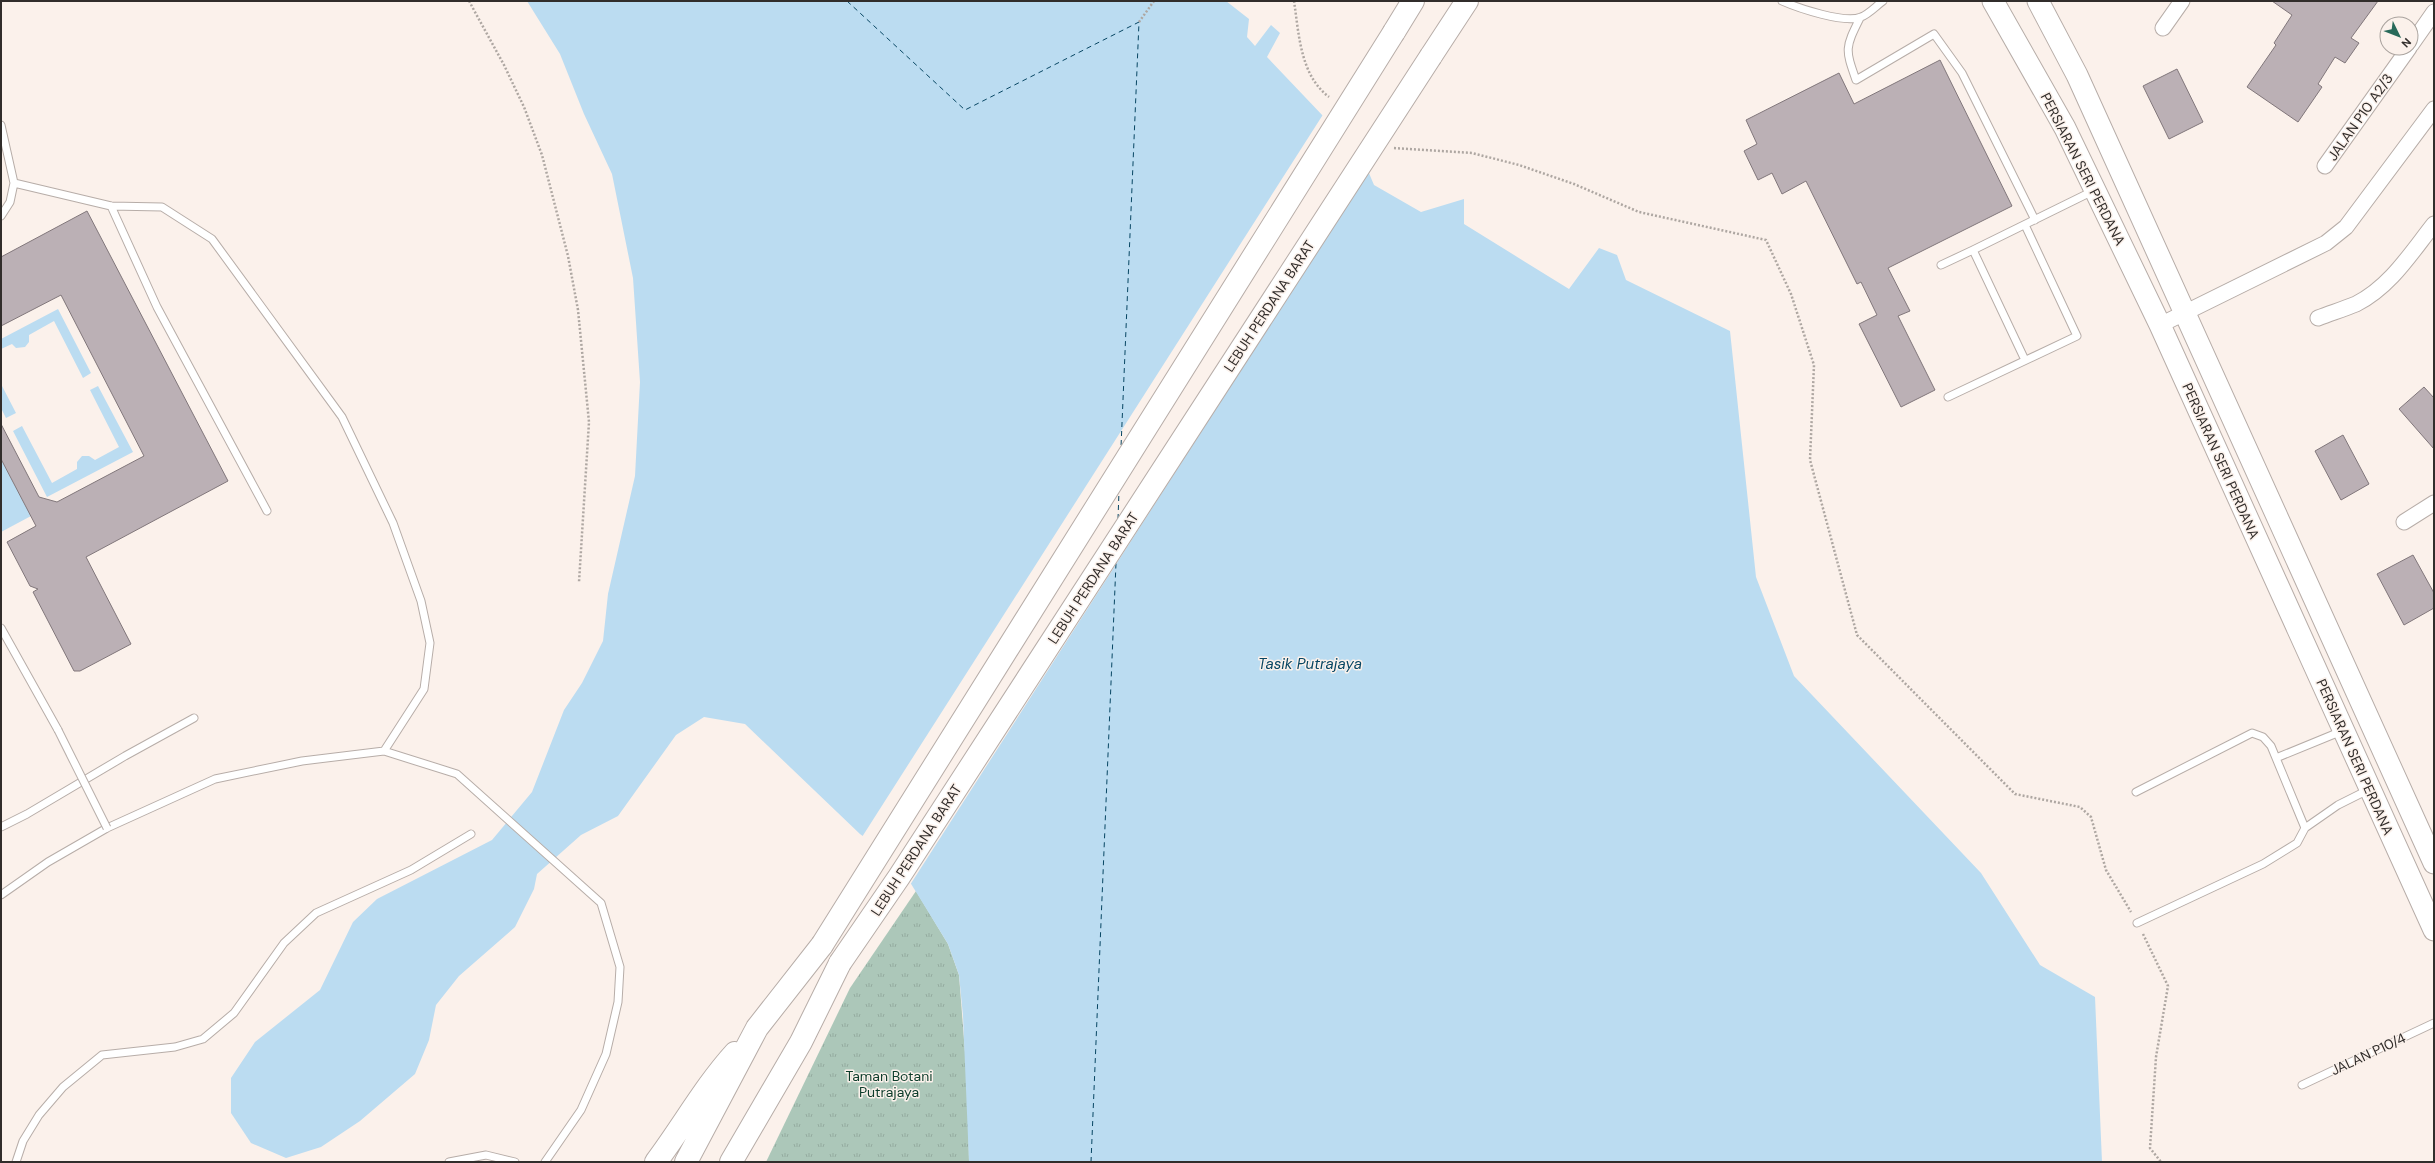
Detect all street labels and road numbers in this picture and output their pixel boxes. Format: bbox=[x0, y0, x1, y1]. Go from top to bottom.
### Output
street label: JALAN P10 A2/3 bbox=[2323, 70, 2397, 164]
street label: PERSIARAN SERI PERDANA bbox=[2037, 90, 2129, 248]
street label: LEBUH PERDANA BARAT bbox=[1220, 237, 1318, 375]
street label: PERSIARAN SERI PERDANA bbox=[2178, 380, 2264, 542]
street label: LEBUH PERDANA BARAT bbox=[1044, 509, 1142, 647]
street label: PERSIARAN SERI PERDANA bbox=[2312, 676, 2398, 838]
street label: LEBUH PERDANA BARAT bbox=[867, 781, 965, 919]
street label: JALAN P10/4 bbox=[2328, 1029, 2409, 1079]

